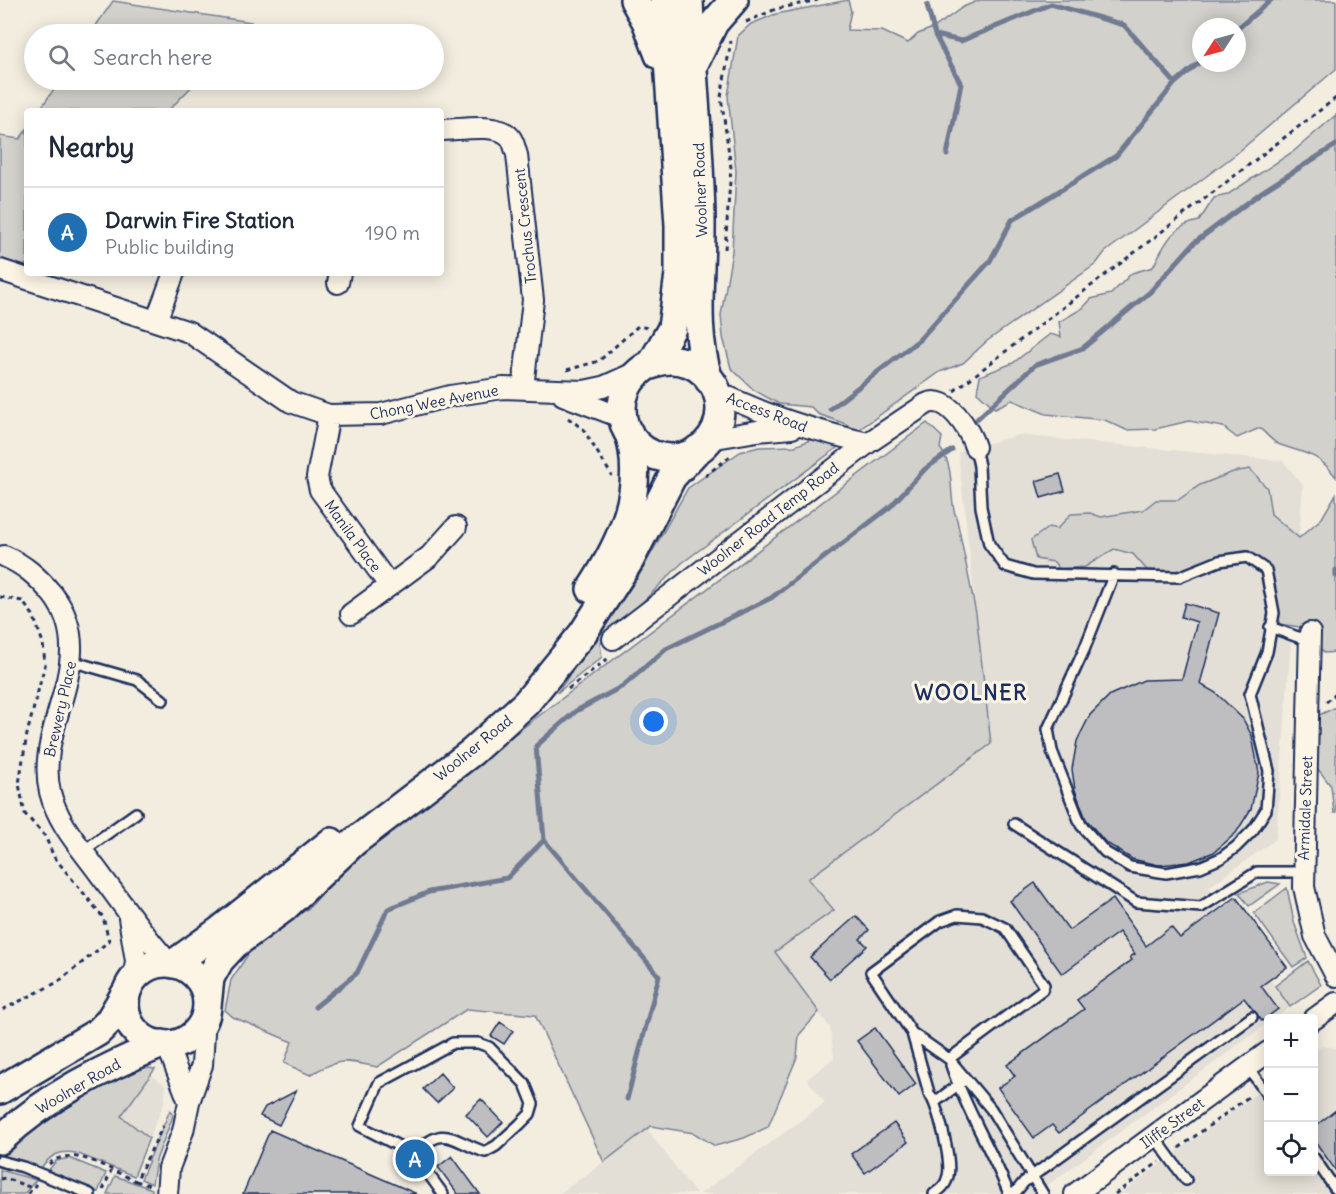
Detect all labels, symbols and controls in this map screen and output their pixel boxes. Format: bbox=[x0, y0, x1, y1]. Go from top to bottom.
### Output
north arrow bbox=[1192, 18, 1246, 72]
search box bbox=[24, 24, 444, 90]
icon: search bbox=[45, 41, 78, 74]
text: Search here bbox=[93, 43, 212, 71]
text: Nearby bbox=[48, 131, 134, 164]
street label: Woolner Road bbox=[689, 142, 711, 238]
street label: Trochus Crescent bbox=[509, 167, 541, 285]
text: Darwin Fire Station bbox=[105, 206, 294, 234]
text: A bbox=[61, 220, 74, 245]
text: 190 m bbox=[365, 220, 420, 245]
text: Public building bbox=[105, 234, 234, 259]
street label: Chong Wee Avenue bbox=[368, 380, 500, 424]
street label: Access Road bbox=[724, 388, 810, 436]
street label: Woolner Road Temp Road bbox=[694, 458, 842, 580]
street label: Manila Place bbox=[320, 496, 386, 576]
street label: Brewery Place bbox=[40, 659, 80, 759]
district label: WOOLNER bbox=[914, 679, 1028, 706]
your location bbox=[639, 707, 668, 736]
street label: Woolner Road bbox=[430, 711, 516, 785]
street label: Armidale Street bbox=[1294, 755, 1316, 861]
map controls bbox=[1264, 1014, 1318, 1176]
button: + bbox=[1264, 1014, 1318, 1068]
street label: Woolner Road bbox=[32, 1054, 124, 1118]
button: − bbox=[1264, 1068, 1318, 1122]
street label: Iliffe Street bbox=[1136, 1093, 1208, 1153]
button: locate bbox=[1264, 1122, 1318, 1176]
pin: A bbox=[396, 1136, 434, 1182]

